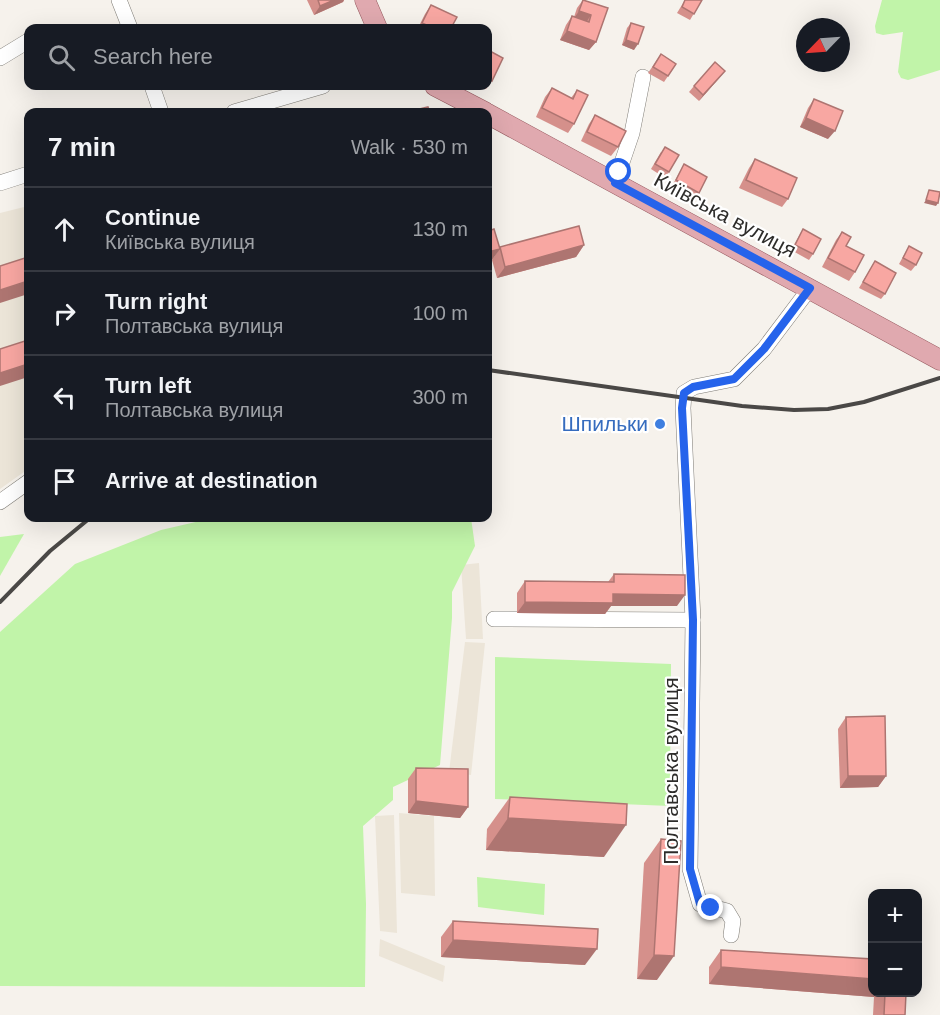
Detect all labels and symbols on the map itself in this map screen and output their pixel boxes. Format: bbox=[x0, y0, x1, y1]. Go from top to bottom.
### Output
north arrow bbox=[796, 18, 850, 72]
route start bbox=[605, 158, 631, 184]
street label: Київська вулиця bbox=[650, 167, 800, 262]
place label: Шпильки bbox=[562, 412, 648, 435]
marker: Шпильки bbox=[653, 417, 667, 431]
street label: Полтавська вулиця bbox=[659, 677, 682, 865]
route end bbox=[697, 894, 723, 920]

